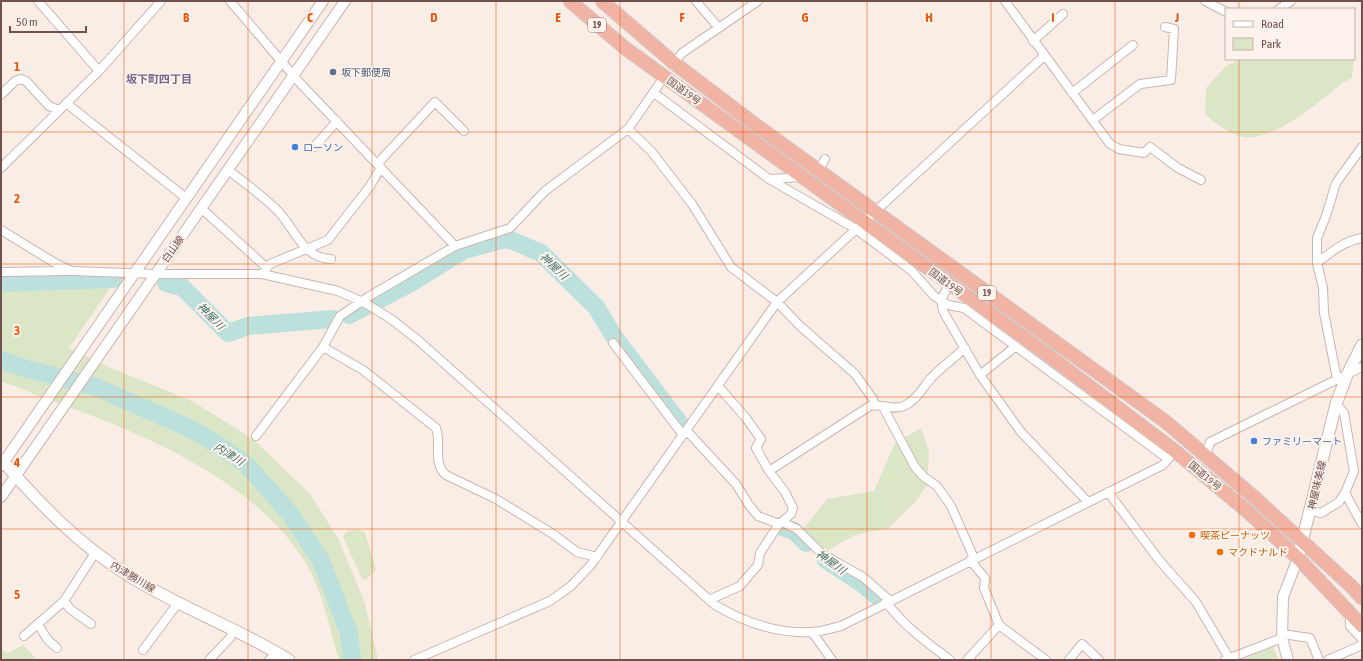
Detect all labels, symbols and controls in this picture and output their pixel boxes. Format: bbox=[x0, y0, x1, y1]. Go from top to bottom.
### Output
scale bar bbox=[10, 8, 86, 34]
legend bbox=[1225, 8, 1355, 60]
text: B bbox=[183, 10, 190, 25]
text: C bbox=[307, 10, 313, 25]
text: D bbox=[430, 10, 438, 25]
text: E bbox=[555, 10, 561, 25]
text: F bbox=[679, 10, 685, 25]
text: G bbox=[802, 10, 809, 25]
text: H bbox=[925, 10, 933, 25]
text: I bbox=[1051, 10, 1055, 25]
text: J bbox=[1174, 10, 1179, 25]
text: 50 m bbox=[16, 15, 38, 29]
text: Road bbox=[1261, 17, 1284, 31]
road number: 19 bbox=[588, 18, 606, 32]
text: Park bbox=[1261, 37, 1282, 51]
text: 1 bbox=[14, 59, 20, 74]
marker: 坂下郵便局 bbox=[328, 67, 338, 77]
place label: 坂下郵便局 bbox=[341, 67, 391, 78]
district label: 坂下町四丁目 bbox=[126, 73, 192, 85]
street label: 国道19号 bbox=[665, 75, 703, 107]
marker: ローソン bbox=[290, 142, 300, 152]
place label: ローソン bbox=[303, 142, 343, 153]
text: 2 bbox=[14, 191, 20, 206]
street label: 白山線 bbox=[160, 234, 186, 264]
water label: 神屋川 bbox=[538, 250, 571, 282]
street label: 国道19号 bbox=[927, 266, 965, 298]
road number: 19 bbox=[978, 286, 996, 300]
water label: 神屋川 bbox=[195, 300, 228, 333]
text: 3 bbox=[14, 323, 20, 338]
marker: ファミリーマート bbox=[1249, 436, 1259, 446]
place label: ファミリーマート bbox=[1262, 436, 1342, 447]
water label: 内津川 bbox=[212, 440, 247, 468]
text: 4 bbox=[13, 455, 20, 470]
street label: 国道19号 bbox=[1186, 459, 1224, 493]
street label: 神屋味美線 bbox=[1306, 459, 1328, 511]
marker: 喫茶ピーナッツ bbox=[1187, 530, 1197, 540]
place label: 喫茶ピーナッツ bbox=[1200, 530, 1270, 541]
marker: マクドナルド bbox=[1215, 547, 1225, 557]
place label: マクドナルド bbox=[1228, 547, 1288, 558]
water label: 神屋川 bbox=[814, 548, 849, 577]
street label: 内津勝川線 bbox=[109, 559, 157, 595]
text: 5 bbox=[14, 587, 20, 602]

